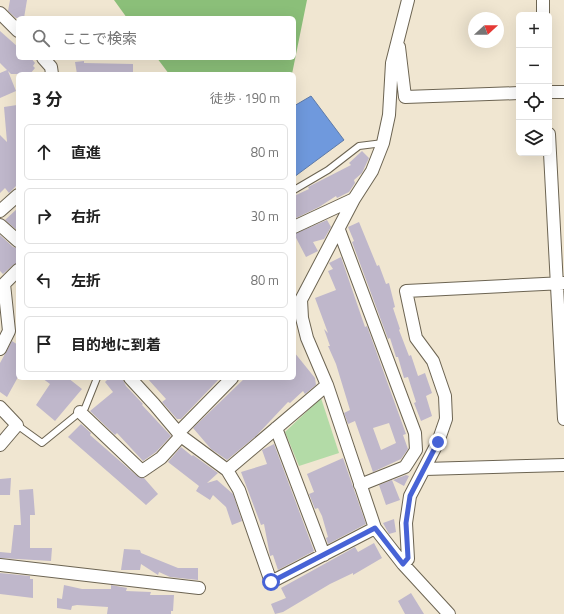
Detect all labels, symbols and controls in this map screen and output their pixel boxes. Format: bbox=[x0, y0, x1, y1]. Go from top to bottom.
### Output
north arrow bbox=[468, 12, 504, 48]
map controls bbox=[516, 12, 552, 156]
button: + bbox=[516, 12, 552, 48]
search box bbox=[16, 16, 296, 60]
icon: search bbox=[30, 27, 52, 49]
text: ここで検索 bbox=[62, 27, 137, 50]
button: − bbox=[516, 48, 552, 84]
button: locate bbox=[516, 84, 552, 120]
text: 3 分 bbox=[32, 86, 62, 112]
text: 徒歩 · 190 m bbox=[210, 88, 280, 108]
button: layers bbox=[516, 120, 552, 156]
icon: ahead bbox=[33, 141, 55, 163]
text: 直進 bbox=[71, 141, 101, 164]
text: 80 m bbox=[251, 142, 279, 162]
icon: right bbox=[33, 205, 55, 227]
text: 右折 bbox=[71, 205, 101, 228]
text: 30 m bbox=[251, 206, 279, 226]
icon: left bbox=[33, 269, 55, 291]
text: 左折 bbox=[71, 269, 101, 292]
text: 80 m bbox=[251, 270, 279, 290]
icon: arrive bbox=[33, 333, 55, 355]
text: 目的地に到着 bbox=[71, 333, 161, 356]
route end bbox=[429, 433, 447, 451]
route start bbox=[262, 573, 280, 591]

